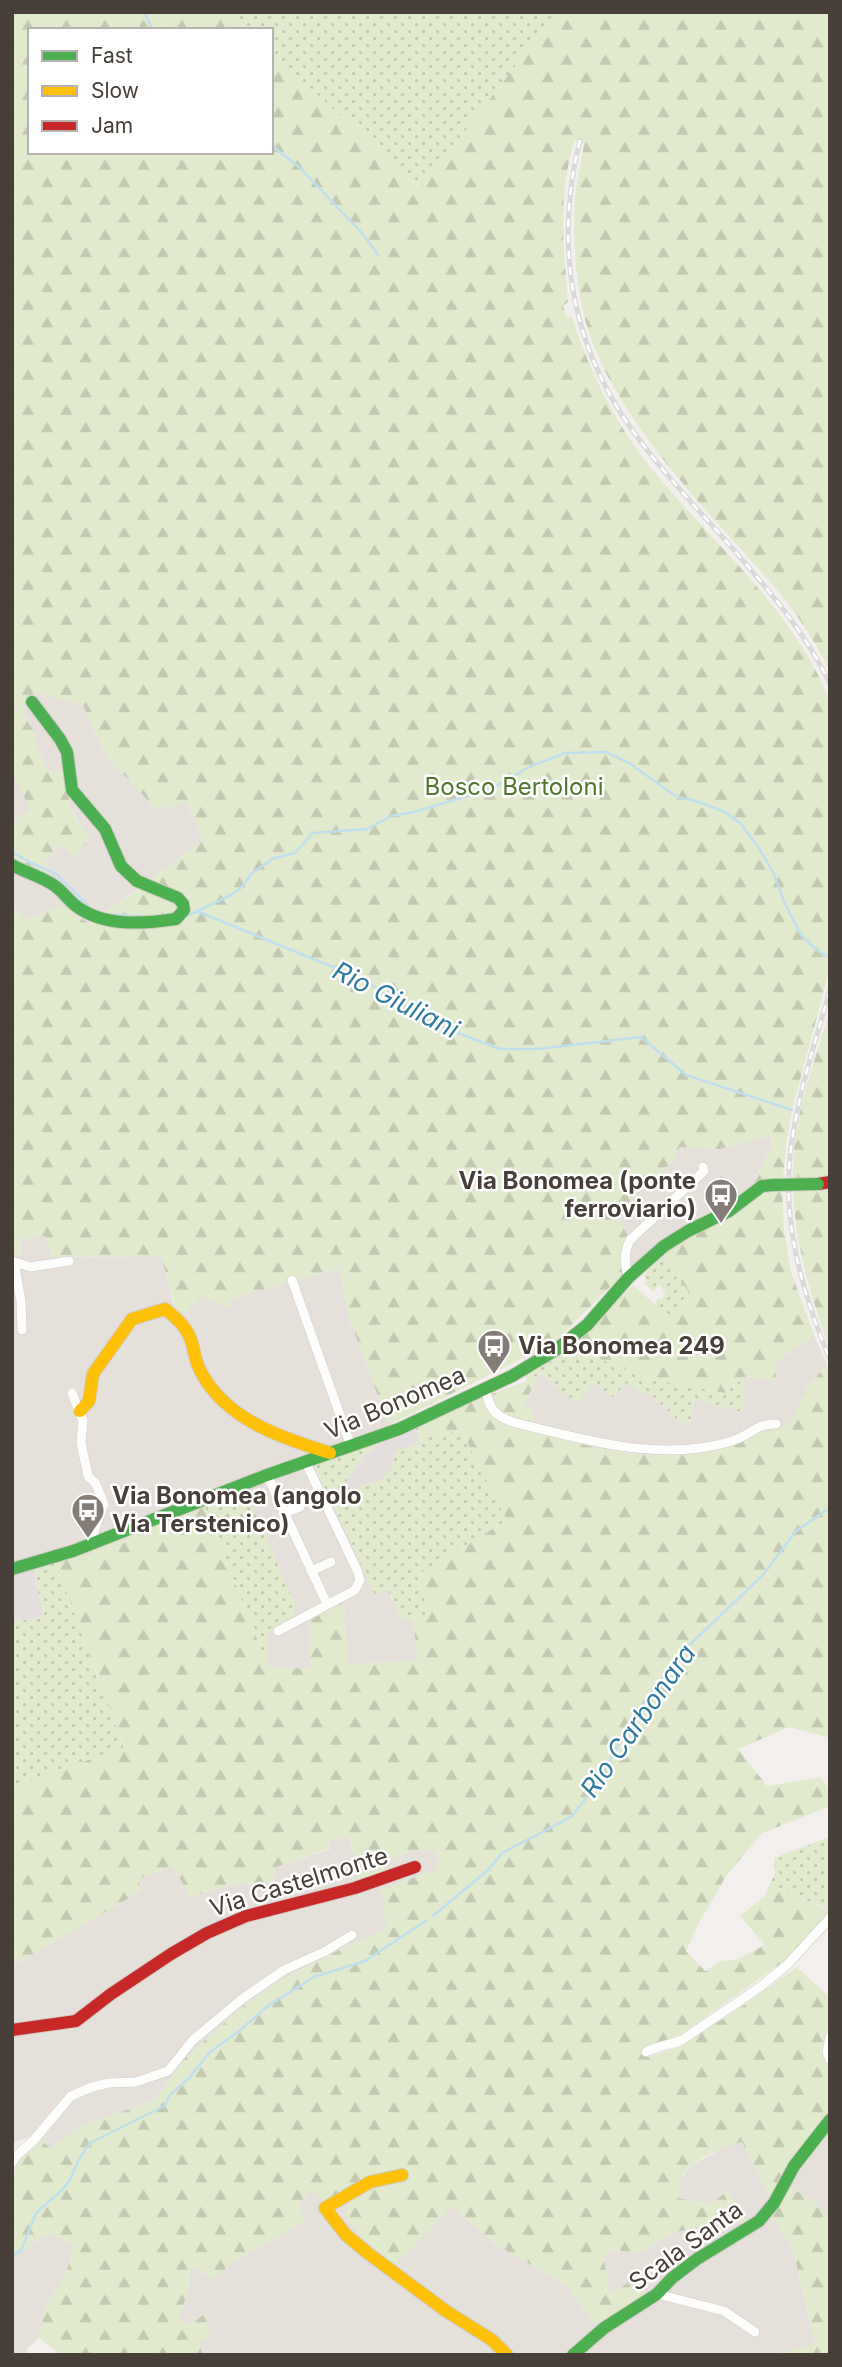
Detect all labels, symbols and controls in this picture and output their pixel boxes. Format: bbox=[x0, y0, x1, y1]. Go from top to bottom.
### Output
legend bbox=[28, 28, 273, 154]
text: Fast bbox=[91, 43, 133, 68]
text: Slow bbox=[91, 78, 139, 103]
text: Jam bbox=[91, 113, 133, 138]
park label: Bosco Bertoloni bbox=[425, 772, 603, 801]
water label: Rio Giuliani bbox=[328, 955, 465, 1045]
place label: Via Bonomea (ponte ferroviario) bbox=[459, 1166, 696, 1223]
bus stop icon: Via Bonomea (ponte ferroviario) bbox=[702, 1176, 740, 1225]
bus stop icon: Via Bonomea 249 bbox=[475, 1327, 513, 1376]
place label: Via Bonomea 249 bbox=[518, 1331, 725, 1360]
street label: Via Bonomea bbox=[320, 1360, 470, 1445]
place label: Via Bonomea (angolo Via Terstenico) bbox=[112, 1481, 361, 1538]
bus stop icon: Via Bonomea (angolo Via Terstenico) bbox=[69, 1491, 107, 1540]
water label: Rio Carbonara bbox=[573, 1638, 702, 1803]
street label: Via Castelmonte bbox=[206, 1841, 392, 1922]
street label: Scala Santa bbox=[623, 2195, 748, 2297]

